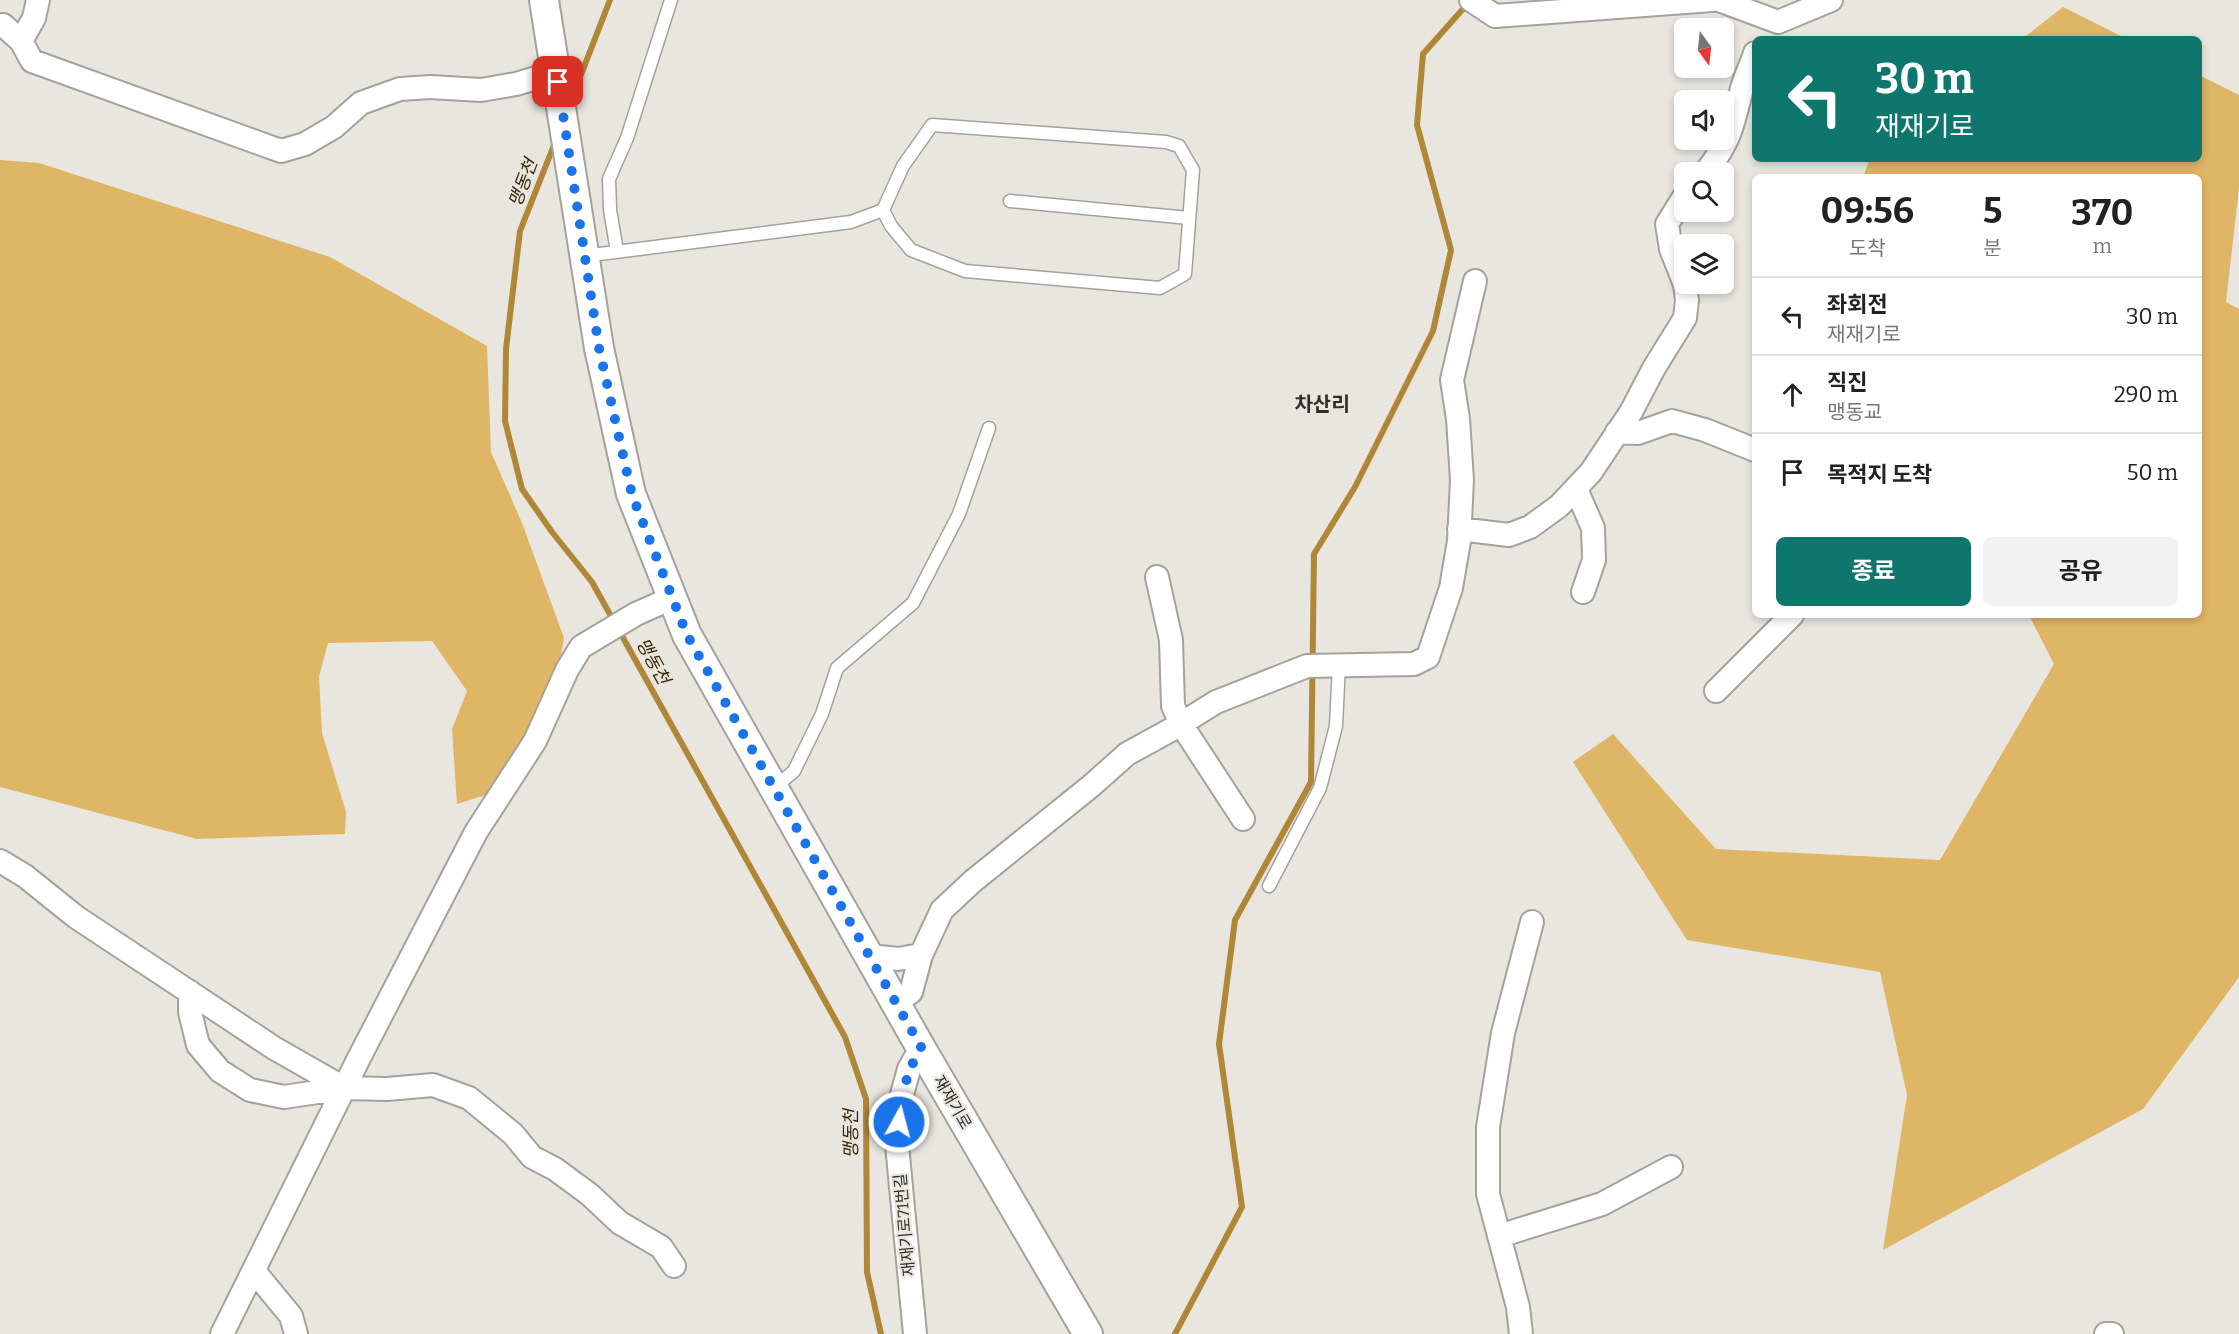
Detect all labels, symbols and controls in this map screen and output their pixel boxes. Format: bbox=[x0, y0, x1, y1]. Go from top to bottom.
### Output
north arrow bbox=[1674, 18, 1734, 78]
map controls bbox=[1674, 18, 1734, 294]
text: 30 m bbox=[1875, 54, 1974, 104]
pin bbox=[532, 56, 583, 107]
icon: left bbox=[1776, 60, 1854, 138]
icon: arrive bbox=[541, 65, 574, 98]
button: sound bbox=[1674, 90, 1734, 150]
text: 재재기로 bbox=[1875, 111, 1974, 143]
water label: 맹동천 bbox=[504, 154, 543, 210]
button: search bbox=[1674, 162, 1734, 222]
text: 09:56 bbox=[1821, 189, 1914, 233]
text: 5 bbox=[1983, 189, 2002, 233]
text: 370 bbox=[2071, 191, 2133, 235]
button: layers bbox=[1674, 234, 1734, 294]
text: m bbox=[2093, 234, 2112, 258]
text: 도착 bbox=[1849, 236, 1886, 260]
text: 분 bbox=[1983, 236, 2002, 260]
text: 좌회전 bbox=[1827, 291, 1888, 318]
icon: left bbox=[1776, 300, 1809, 333]
text: 30 m bbox=[2126, 303, 2178, 330]
text: 재재기로 bbox=[1827, 322, 1901, 346]
text: 직진 bbox=[1827, 369, 1867, 396]
icon: ahead bbox=[1776, 378, 1809, 411]
text: 290 m bbox=[2114, 381, 2178, 408]
district label: 차산리 bbox=[1294, 392, 1350, 416]
text: 맹동교 bbox=[1827, 400, 1882, 424]
icon: arrive bbox=[1776, 456, 1809, 489]
text: 50 m bbox=[2127, 459, 2178, 486]
text: 목적지 도착 bbox=[1827, 461, 1932, 488]
button: 종료 bbox=[1776, 537, 1971, 606]
button: 공유 bbox=[1983, 537, 2178, 606]
water label: 맹동천 bbox=[631, 634, 676, 690]
street label: 재재기로 bbox=[930, 1072, 976, 1133]
position arrow bbox=[867, 1090, 931, 1154]
water label: 맹동천 bbox=[840, 1107, 862, 1159]
street label: 재재기로71번길 bbox=[891, 1173, 918, 1277]

